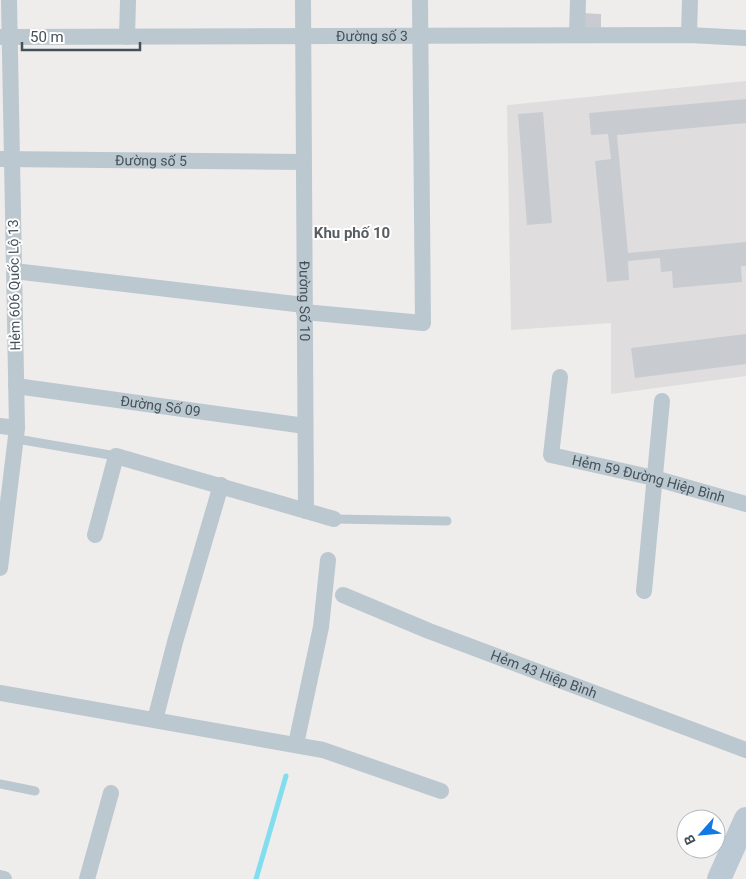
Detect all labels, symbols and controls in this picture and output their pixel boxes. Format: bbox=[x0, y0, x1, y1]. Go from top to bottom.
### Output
scale bar bbox=[22, 20, 140, 52]
text: 50 m bbox=[30, 28, 64, 46]
street label: Đường số 3 bbox=[336, 28, 408, 44]
street label: Đường số 5 bbox=[115, 152, 187, 169]
street label: Hẻm 606 Quốc Lộ 13 bbox=[5, 219, 23, 351]
district label: Khu phố 10 bbox=[314, 224, 390, 242]
street label: Đường Số 10 bbox=[297, 261, 313, 342]
street label: Đường Số 09 bbox=[120, 393, 202, 419]
street label: Hẻm 59 Đường Hiệp Bình bbox=[570, 452, 727, 506]
street label: Hẻm 43 Hiệp Bình bbox=[489, 647, 599, 701]
north arrow bbox=[676, 809, 726, 859]
text: B bbox=[680, 832, 699, 848]

